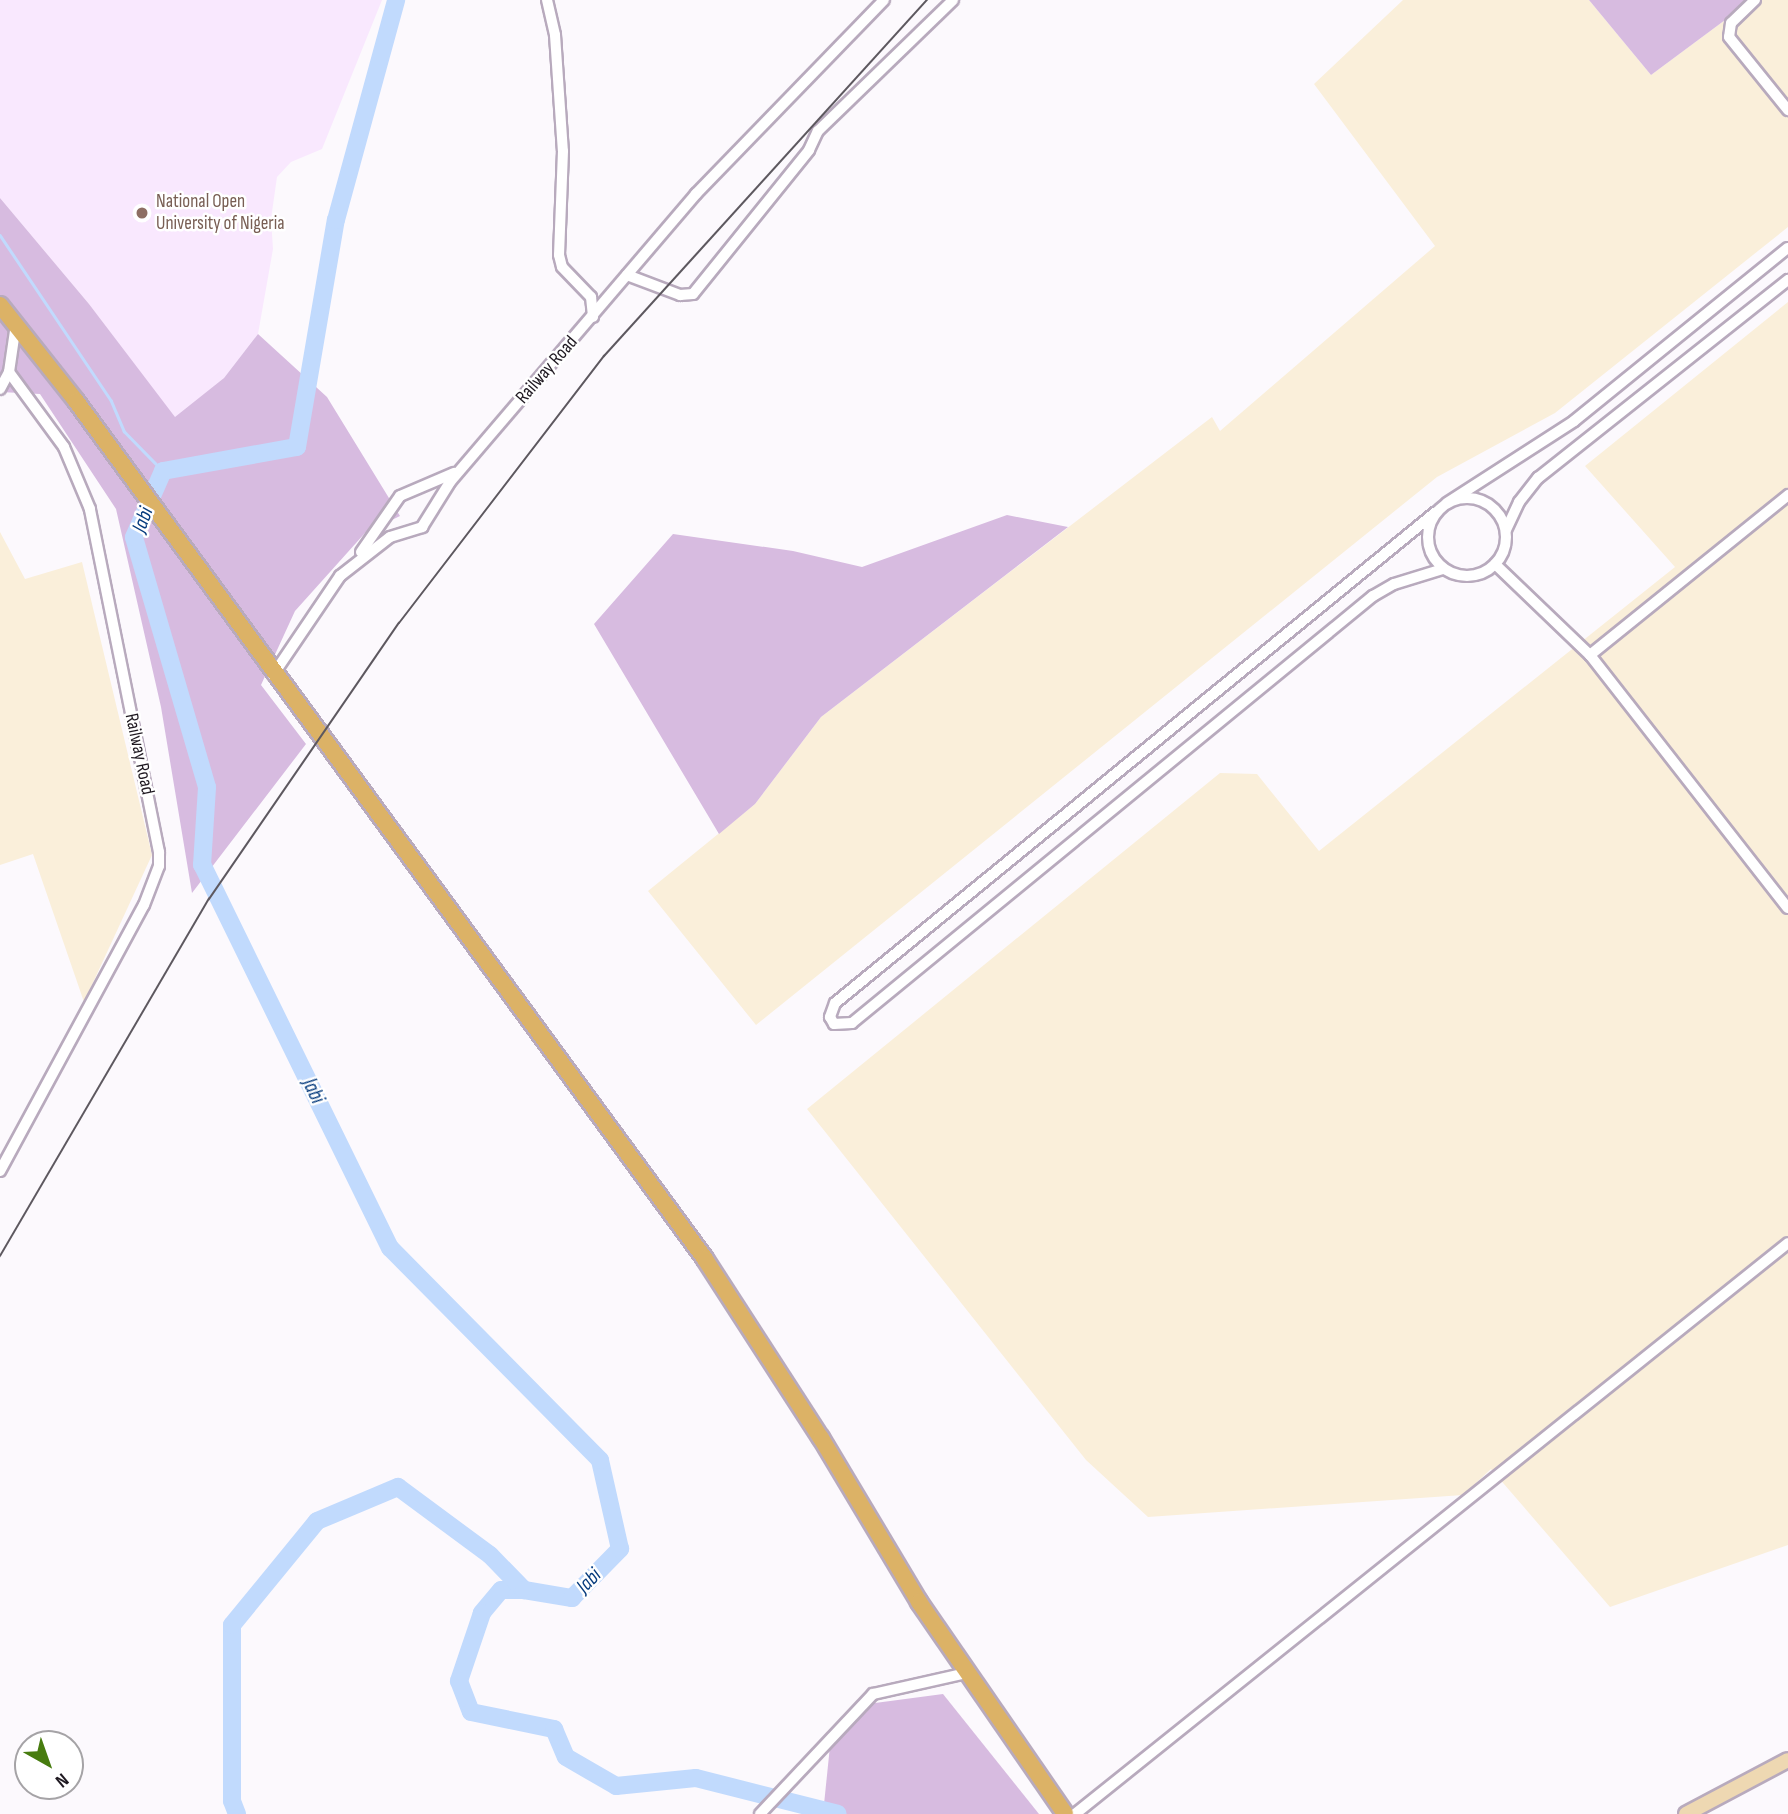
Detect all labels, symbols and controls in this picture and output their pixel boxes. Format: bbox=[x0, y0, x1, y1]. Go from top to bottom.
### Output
place label: National Open University of Nigeria bbox=[156, 191, 285, 235]
marker: National Open University of Nigeria bbox=[134, 205, 150, 221]
street label: Railway Road bbox=[511, 331, 583, 409]
water label: Jabi bbox=[127, 504, 159, 536]
street label: Railway Road bbox=[119, 711, 159, 797]
water label: Jabi bbox=[296, 1074, 330, 1108]
water label: Jabi bbox=[571, 1563, 607, 1599]
north arrow bbox=[14, 1730, 84, 1800]
text: N bbox=[50, 1768, 73, 1792]

